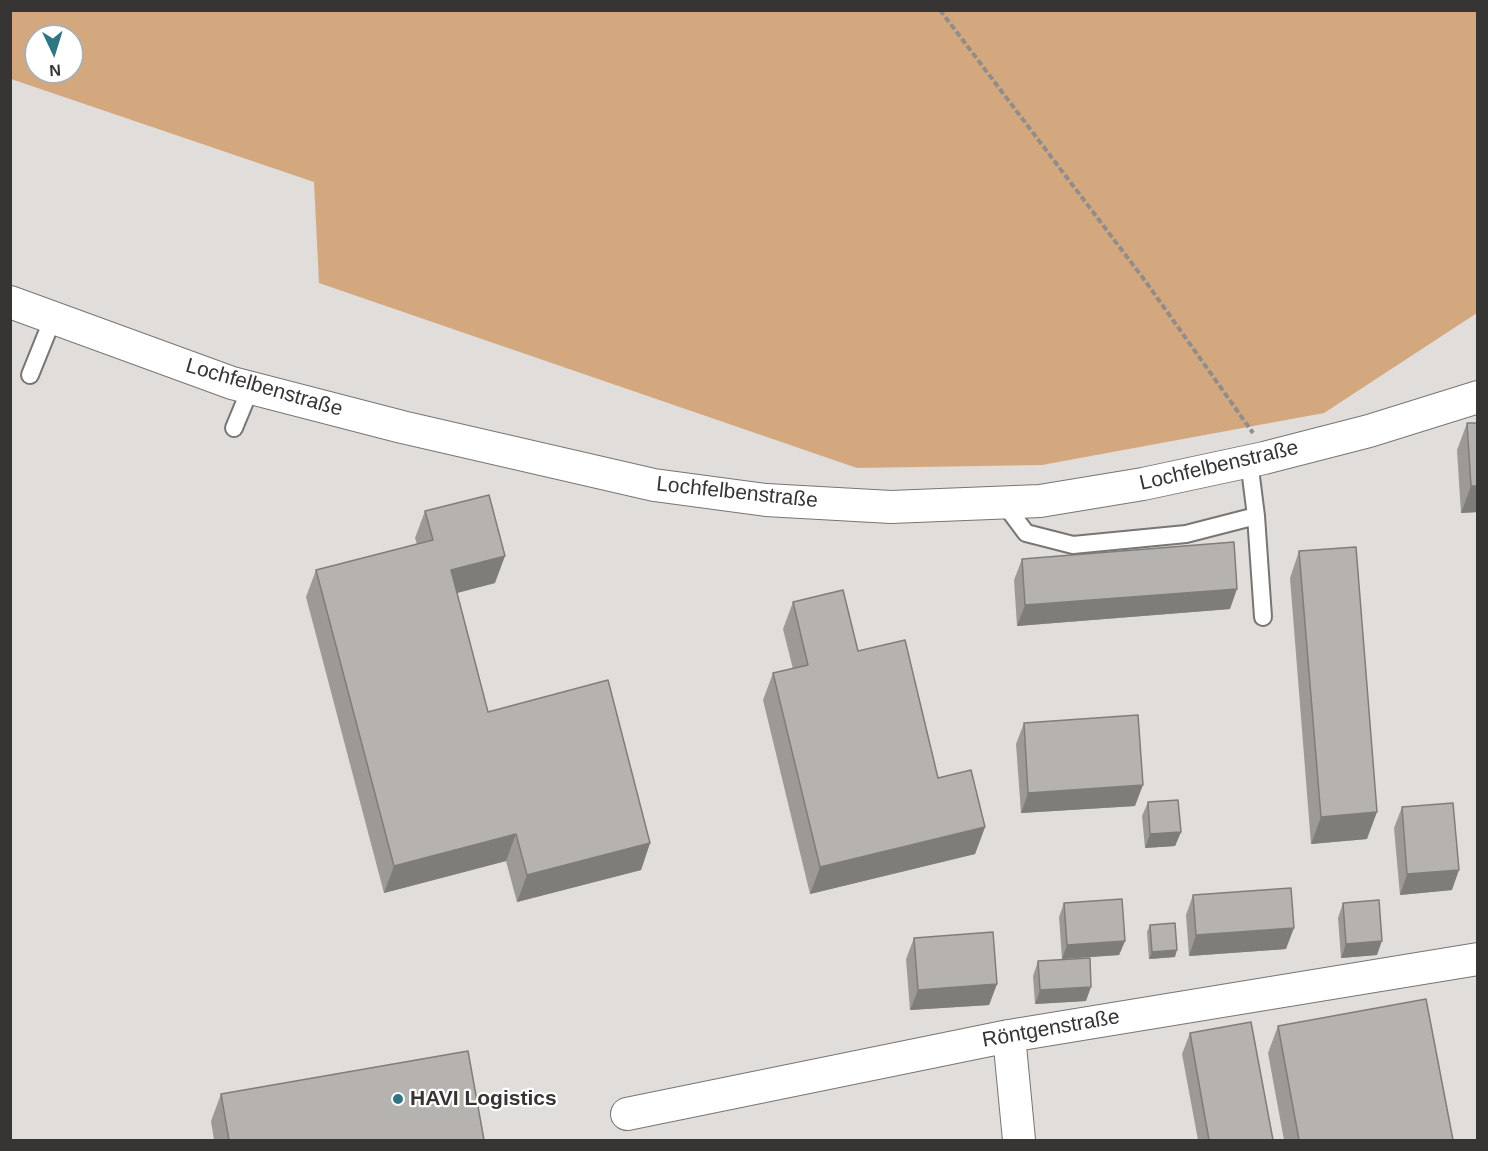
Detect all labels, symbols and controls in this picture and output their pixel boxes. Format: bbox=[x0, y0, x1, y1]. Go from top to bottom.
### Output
north arrow bbox=[24, 24, 84, 84]
text: N bbox=[49, 62, 62, 79]
street label: Lochfelbenstraße bbox=[183, 354, 345, 422]
street label: Lochfelbenstraße bbox=[1137, 435, 1301, 497]
street label: Lochfelbenstraße bbox=[655, 472, 819, 514]
street label: Röntgenstraße bbox=[980, 1005, 1122, 1053]
place label: HAVI Logistics bbox=[410, 1086, 557, 1112]
marker: HAVI Logistics bbox=[391, 1092, 405, 1106]

